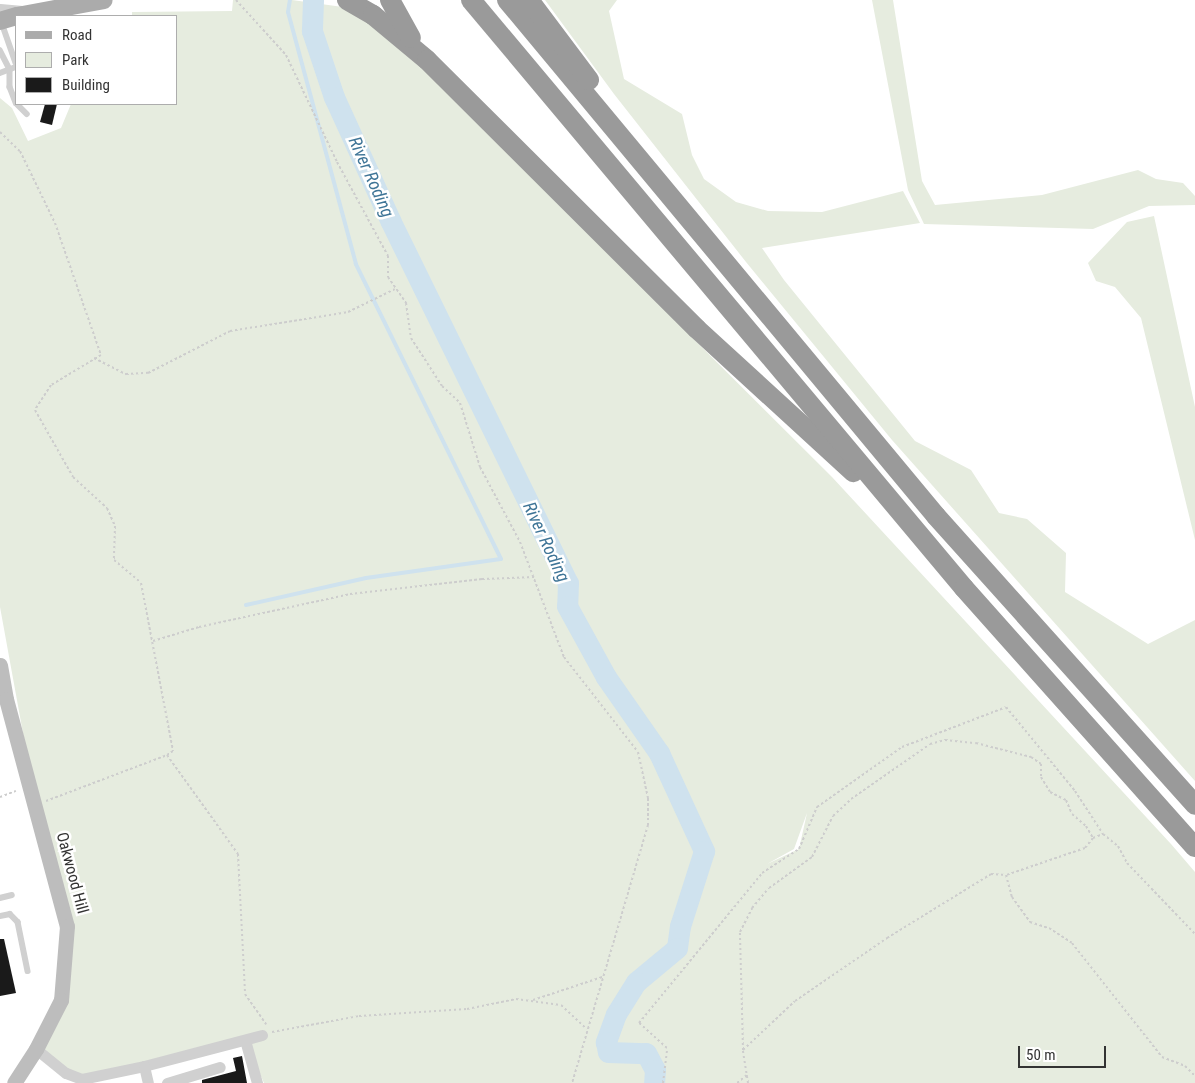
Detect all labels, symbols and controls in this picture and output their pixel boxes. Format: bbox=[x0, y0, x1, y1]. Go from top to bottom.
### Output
legend bbox=[15, 15, 178, 105]
text: Road bbox=[62, 26, 92, 44]
text: Park bbox=[62, 51, 89, 69]
text: Building bbox=[62, 76, 110, 94]
water label: River Roding bbox=[344, 133, 398, 221]
water label: River Roding bbox=[518, 498, 574, 586]
street label: Oakwood Hill bbox=[52, 830, 92, 916]
scale bar bbox=[1020, 1036, 1108, 1068]
text: 50 m bbox=[1026, 1046, 1056, 1064]

